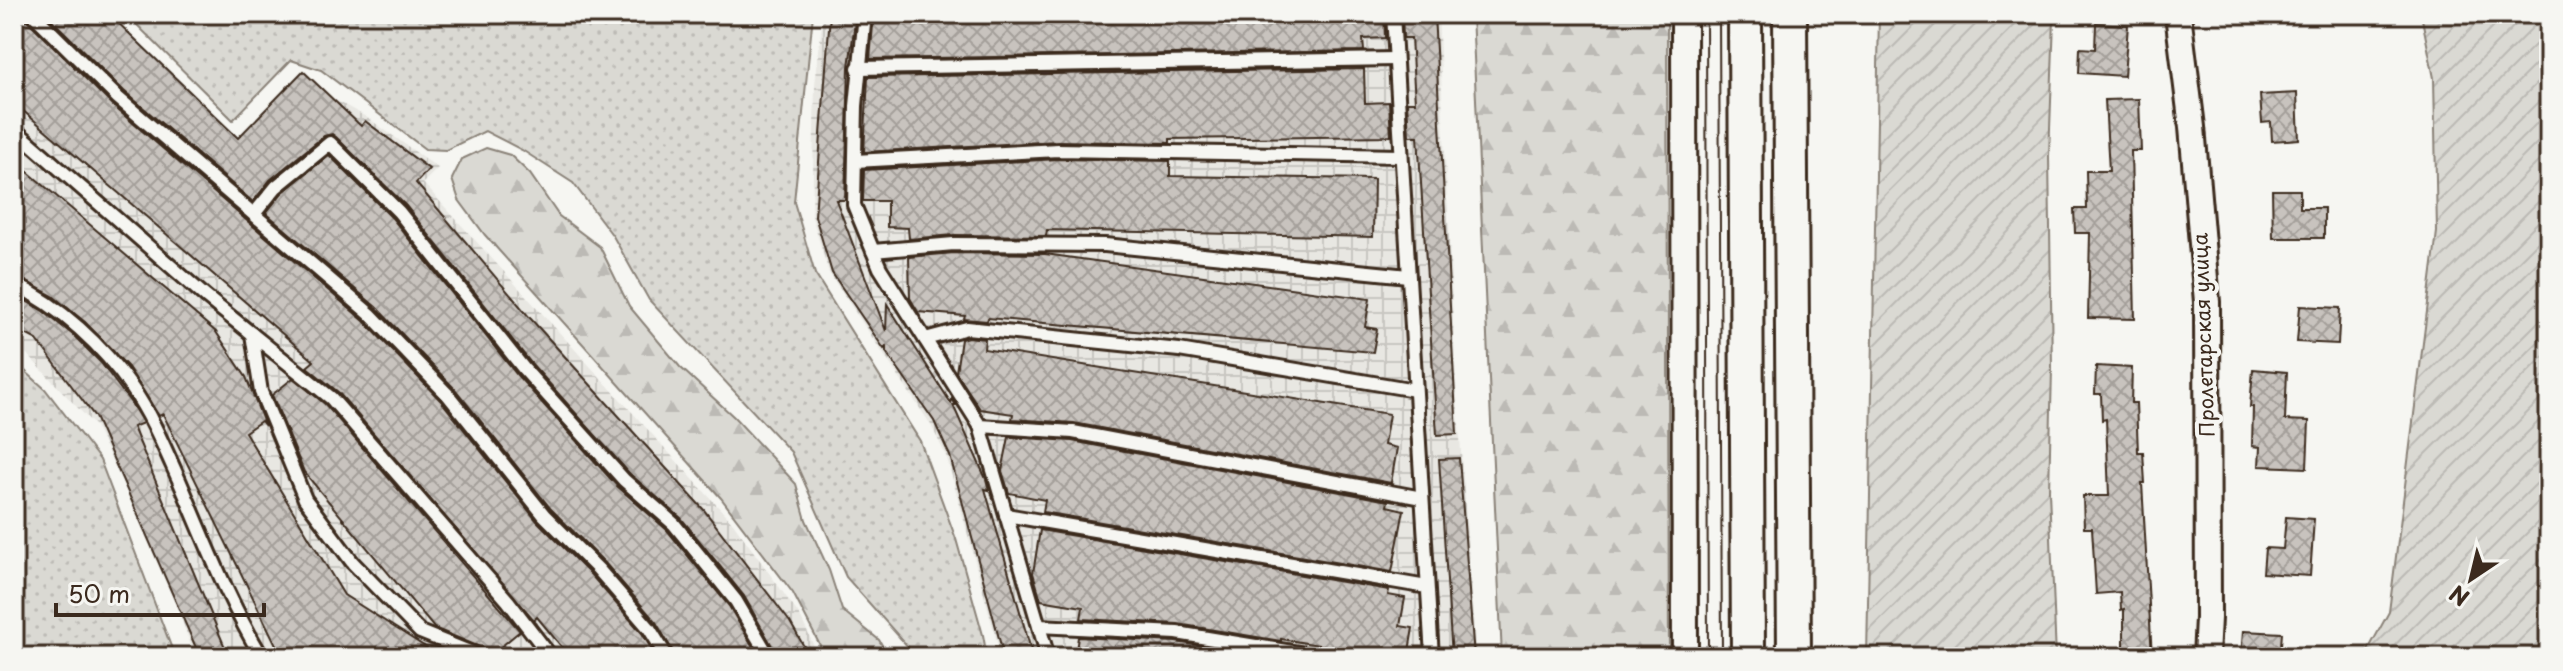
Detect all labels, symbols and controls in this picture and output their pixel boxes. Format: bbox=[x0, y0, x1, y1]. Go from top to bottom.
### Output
street label: Пролетарская улица bbox=[2184, 232, 2222, 438]
north arrow bbox=[2431, 539, 2511, 619]
scale bar bbox=[56, 567, 264, 617]
text: 50 m bbox=[68, 575, 130, 611]
text: N bbox=[2442, 578, 2475, 615]

